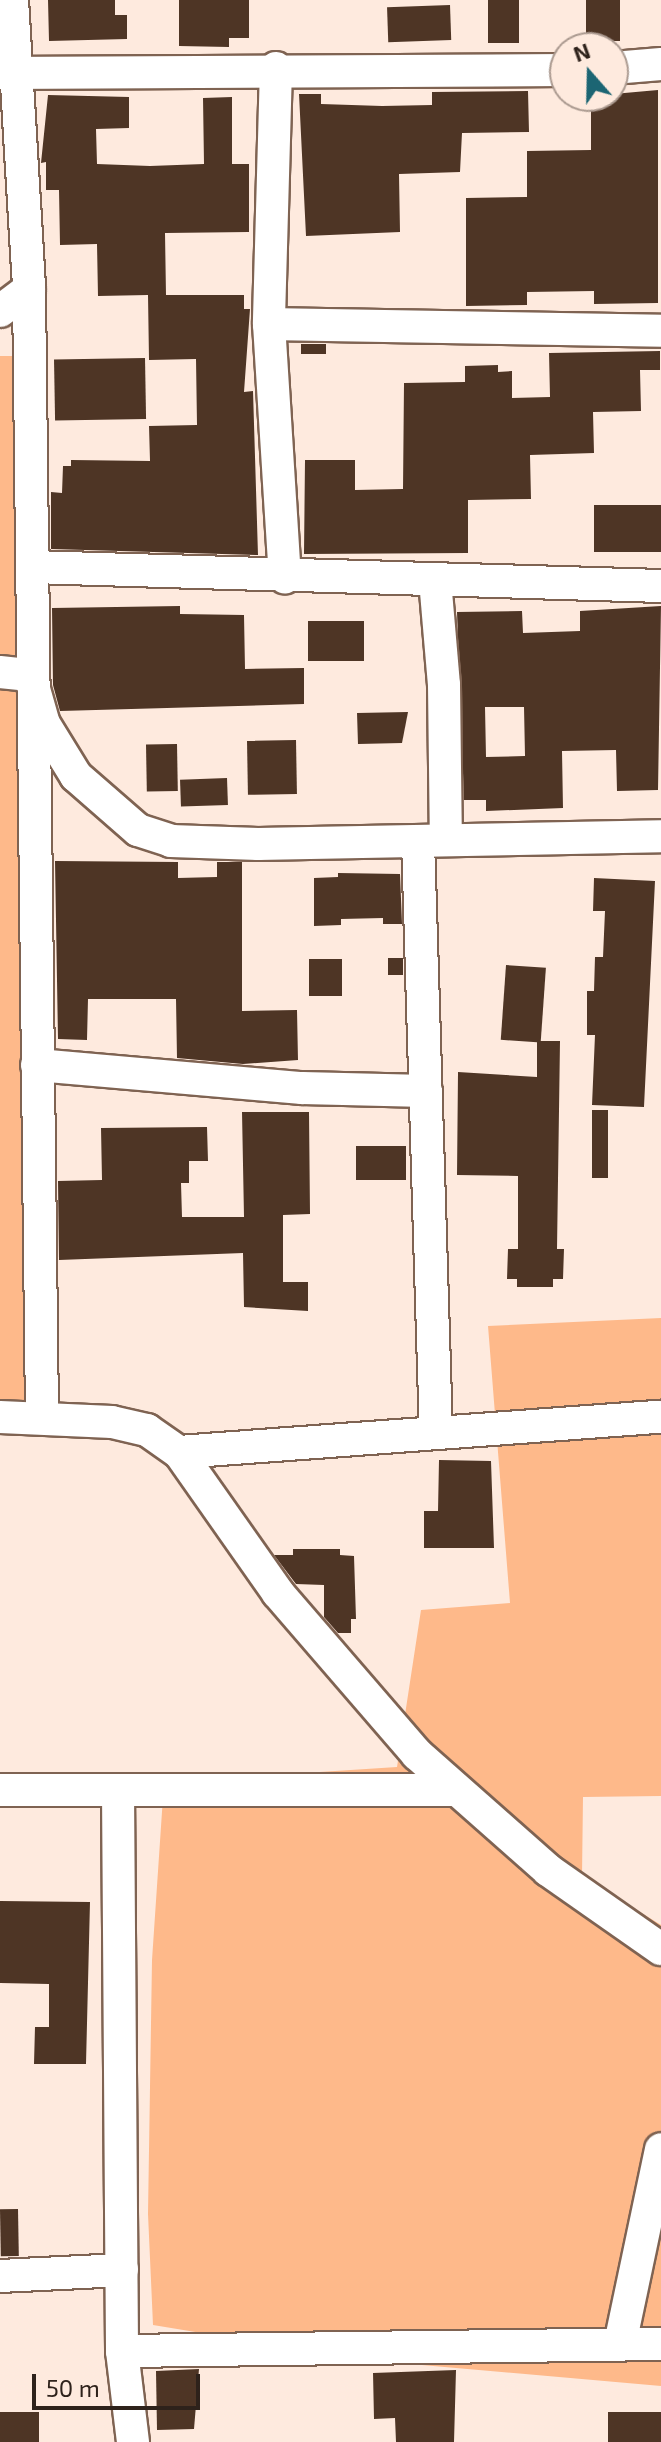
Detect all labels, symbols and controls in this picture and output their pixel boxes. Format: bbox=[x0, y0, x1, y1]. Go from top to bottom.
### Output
north arrow bbox=[549, 32, 629, 112]
text: N bbox=[570, 36, 593, 66]
scale bar bbox=[36, 2358, 204, 2408]
text: 50 m bbox=[46, 2373, 100, 2402]

